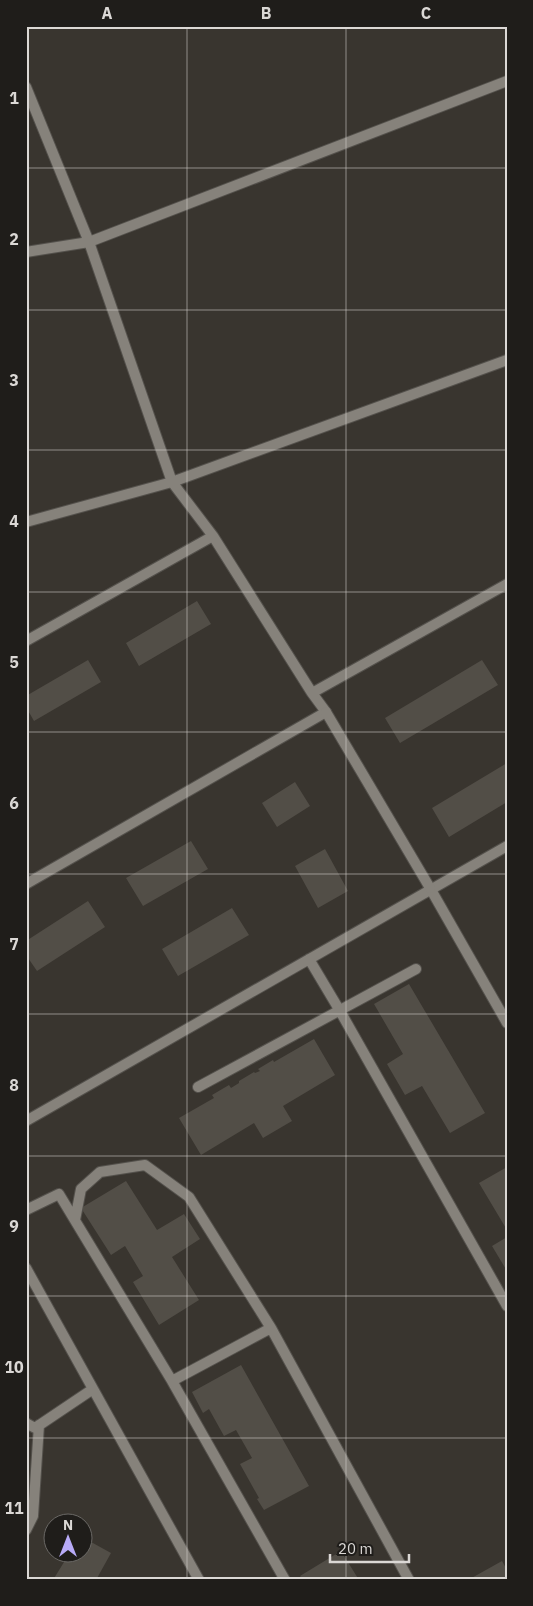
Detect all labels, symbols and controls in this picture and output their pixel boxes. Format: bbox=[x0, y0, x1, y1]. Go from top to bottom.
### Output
text: A bbox=[102, 3, 113, 23]
text: B bbox=[261, 3, 272, 23]
text: C bbox=[421, 3, 431, 23]
text: 1 bbox=[9, 88, 19, 108]
text: 2 bbox=[9, 229, 19, 249]
text: 3 bbox=[9, 370, 19, 390]
text: 4 bbox=[9, 511, 19, 531]
text: 5 bbox=[9, 652, 19, 672]
text: 6 bbox=[9, 793, 19, 813]
text: 7 bbox=[9, 934, 19, 954]
text: 8 bbox=[9, 1075, 19, 1095]
text: 9 bbox=[9, 1216, 19, 1236]
text: 10 bbox=[4, 1357, 24, 1377]
text: 11 bbox=[4, 1498, 24, 1518]
north arrow bbox=[42, 1514, 92, 1564]
text: N bbox=[63, 1516, 73, 1534]
scale bar bbox=[330, 1531, 409, 1563]
text: 20 m bbox=[338, 1539, 373, 1558]

